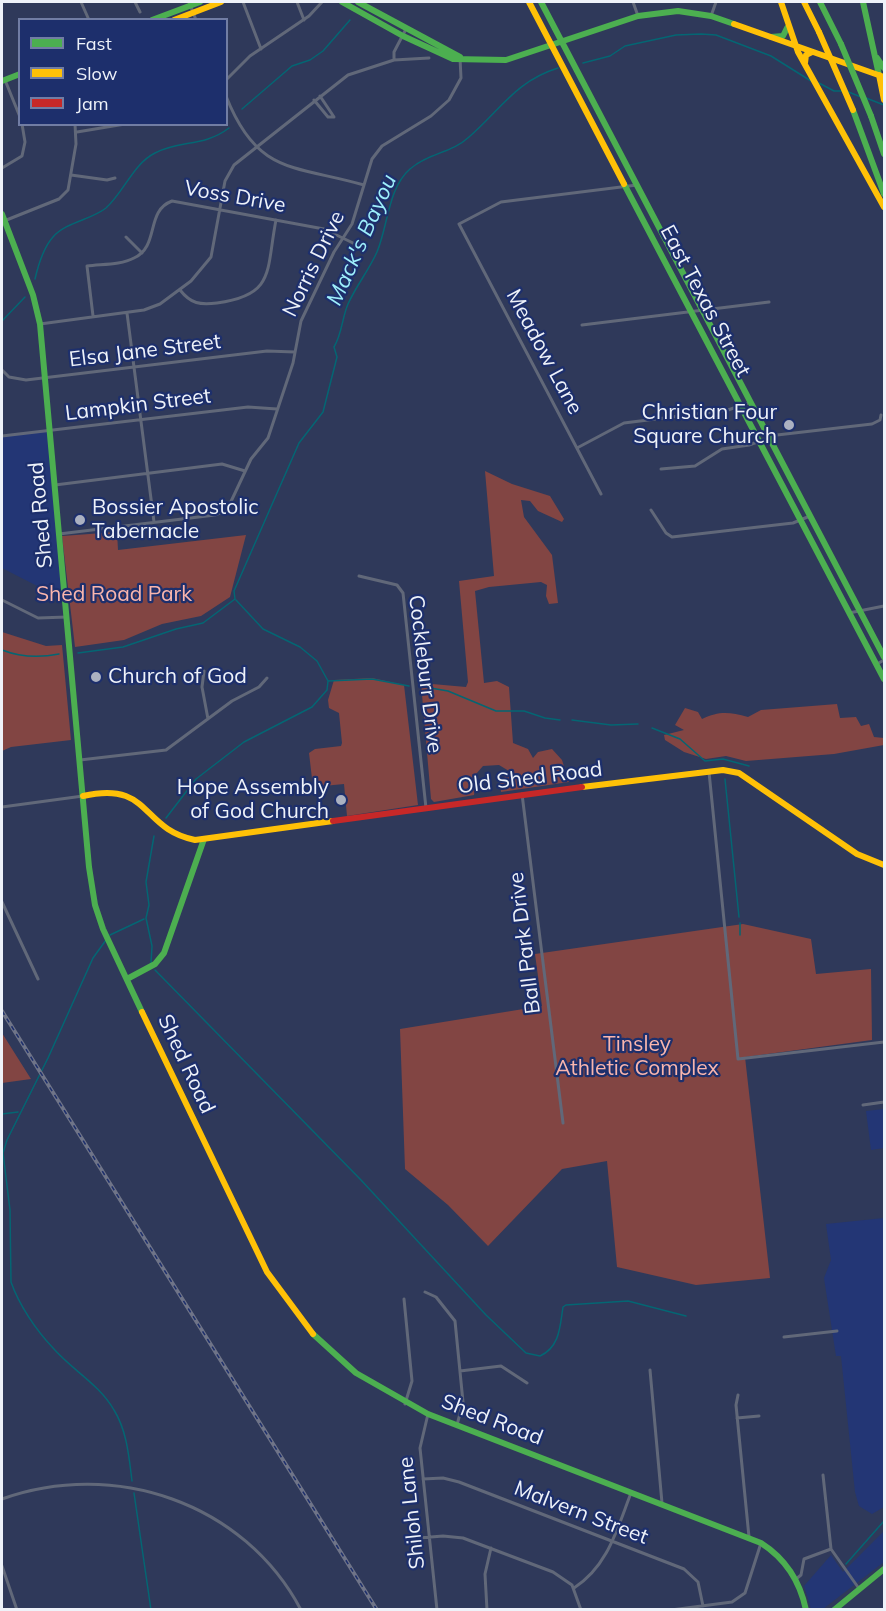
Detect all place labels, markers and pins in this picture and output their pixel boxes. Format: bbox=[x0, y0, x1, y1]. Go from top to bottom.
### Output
place label: Christian Four Square Church bbox=[633, 400, 777, 450]
marker: Christian Four Square Church bbox=[782, 418, 796, 432]
place label: Bossier Apostolic Tabernacle bbox=[92, 495, 259, 545]
marker: Bossier Apostolic Tabernacle bbox=[73, 513, 87, 527]
place label: Church of God bbox=[108, 664, 247, 690]
marker: Church of God bbox=[89, 670, 103, 684]
place label: Hope Assembly of God Church bbox=[177, 775, 329, 825]
marker: Hope Assembly of God Church bbox=[334, 793, 348, 807]

